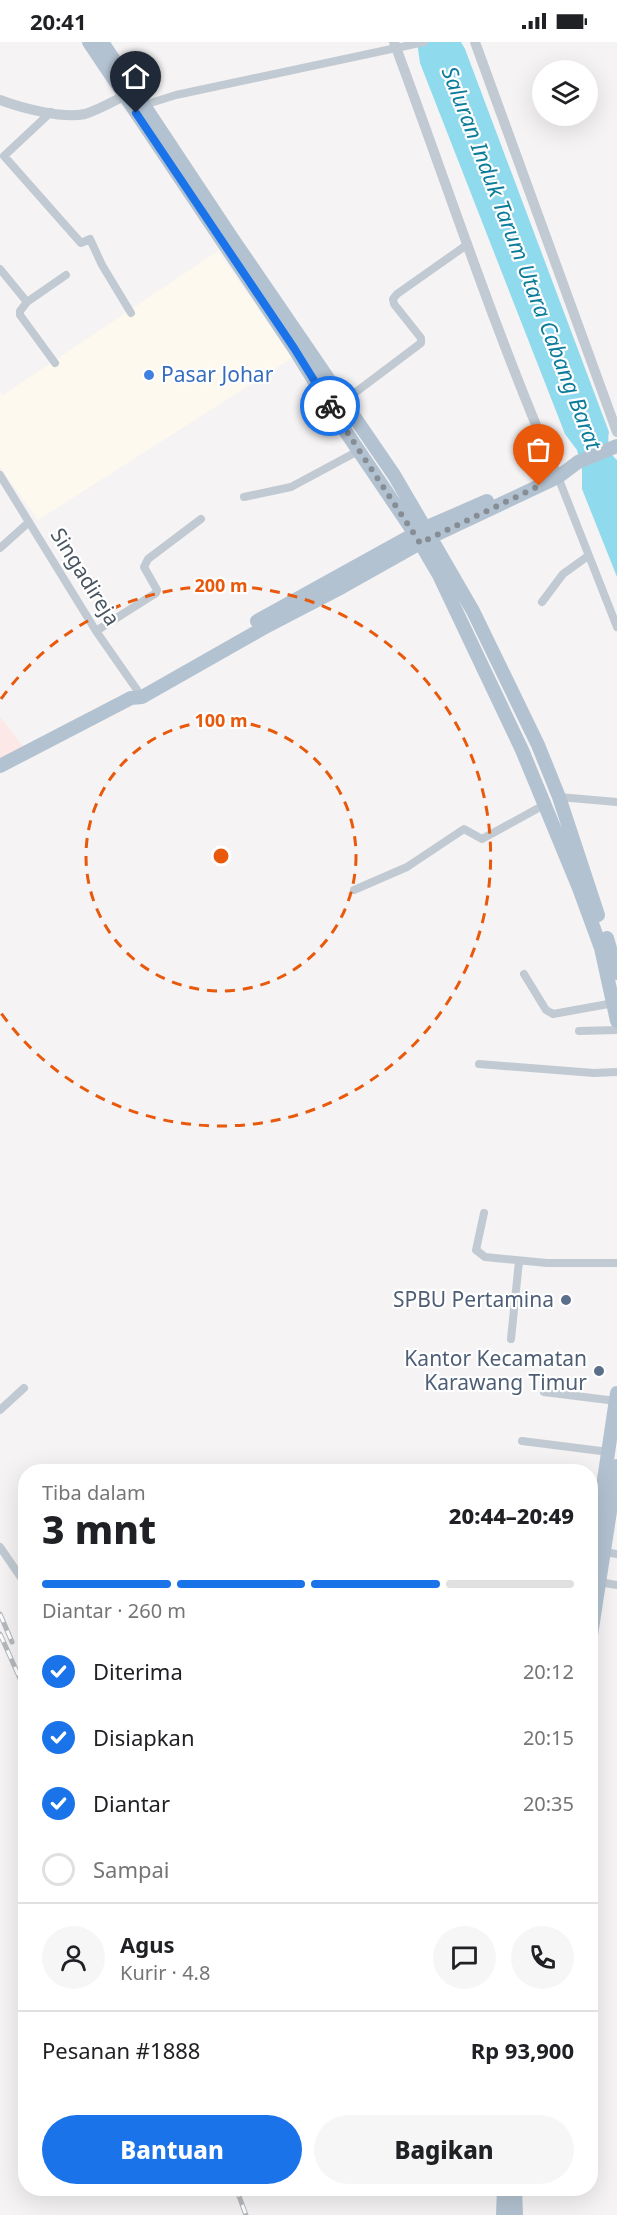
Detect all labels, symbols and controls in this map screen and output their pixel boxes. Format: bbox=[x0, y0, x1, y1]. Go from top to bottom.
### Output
text: 20:41 bbox=[30, 6, 87, 36]
pin bbox=[110, 51, 161, 113]
icon: home bbox=[119, 60, 152, 93]
map controls bbox=[532, 60, 598, 126]
button: layers bbox=[532, 60, 598, 126]
water label: Saluran Induk Tarum Utara Cabang Barat bbox=[436, 62, 611, 455]
place label: Pasar Johar bbox=[161, 360, 274, 388]
marker: Pasar Johar bbox=[142, 368, 156, 382]
courier bbox=[300, 376, 360, 436]
icon: bike bbox=[314, 390, 347, 423]
pin bbox=[513, 424, 564, 486]
icon: bag bbox=[522, 433, 555, 466]
street label: Singadireja bbox=[45, 522, 127, 631]
text: 200 m bbox=[194, 573, 248, 597]
text: 100 m bbox=[194, 708, 248, 732]
centre of rings bbox=[211, 846, 231, 866]
place label: SPBU Pertamina bbox=[393, 1285, 554, 1313]
marker: SPBU Pertamina bbox=[559, 1293, 573, 1307]
place label: Kantor Kecamatan Karawang Timur bbox=[404, 1344, 587, 1396]
marker: Kantor Kecamatan Karawang Timur bbox=[592, 1364, 606, 1378]
text: Tiba dalam bbox=[42, 1479, 146, 1506]
text: 20:44–20:49 bbox=[449, 1500, 574, 1530]
text: 3 mnt bbox=[42, 1502, 156, 1555]
text: Diantar · 260 m bbox=[42, 1597, 186, 1624]
icon: check bbox=[42, 1655, 75, 1688]
text: Diterima bbox=[93, 1656, 183, 1686]
text: 20:12 bbox=[523, 1658, 574, 1685]
icon: check bbox=[42, 1721, 75, 1754]
text: Disiapkan bbox=[93, 1722, 195, 1752]
text: 20:15 bbox=[523, 1724, 574, 1751]
icon: check bbox=[42, 1787, 75, 1820]
text: Diantar bbox=[93, 1788, 170, 1818]
text: 20:35 bbox=[523, 1790, 574, 1817]
text: Sampai bbox=[93, 1854, 170, 1884]
button: person bbox=[42, 1926, 105, 1989]
button: chat bbox=[433, 1926, 496, 1989]
button: phone bbox=[511, 1926, 574, 1989]
text: Agus bbox=[120, 1929, 174, 1959]
text: Kurir · 4.8 bbox=[120, 1959, 210, 1986]
text: Pesanan #1888 bbox=[42, 2035, 200, 2065]
text: Rp 93,900 bbox=[471, 2035, 574, 2065]
button: Bantuan bbox=[42, 2115, 302, 2184]
button: Bagikan bbox=[314, 2115, 574, 2184]

